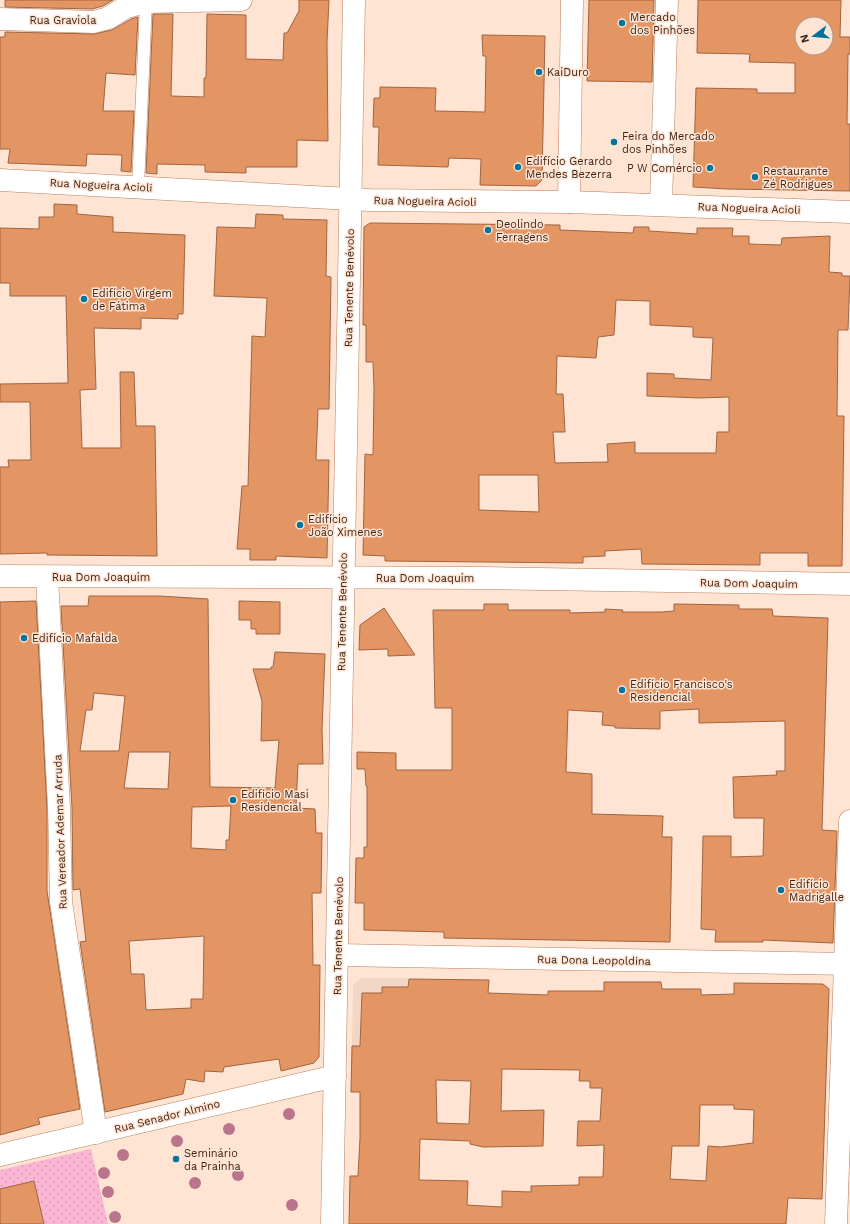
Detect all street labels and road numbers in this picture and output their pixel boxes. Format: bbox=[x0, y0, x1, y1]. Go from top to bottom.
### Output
street label: Rua Graviola bbox=[30, 14, 96, 27]
street label: Rua Nogueira Acioli bbox=[49, 176, 153, 195]
street label: Rua Nogueira Acioli bbox=[373, 194, 477, 209]
street label: Rua Nogueira Acioli bbox=[697, 200, 801, 217]
street label: Rua Tenente Benévolo bbox=[342, 229, 357, 347]
street label: Rua Tenente Benévolo bbox=[335, 553, 350, 671]
street label: Rua Dom Joaquim bbox=[52, 571, 150, 584]
street label: Rua Dom Joaquim bbox=[376, 572, 474, 585]
street label: Rua Dom Joaquim bbox=[700, 576, 798, 591]
street label: Rua Vereador Ademar Arruda bbox=[51, 754, 70, 910]
street label: Rua Tenente Benévolo bbox=[331, 877, 346, 995]
street label: Rua Dona Leopoldina bbox=[537, 953, 651, 968]
street label: Rua Senador Almino bbox=[113, 1097, 221, 1136]

